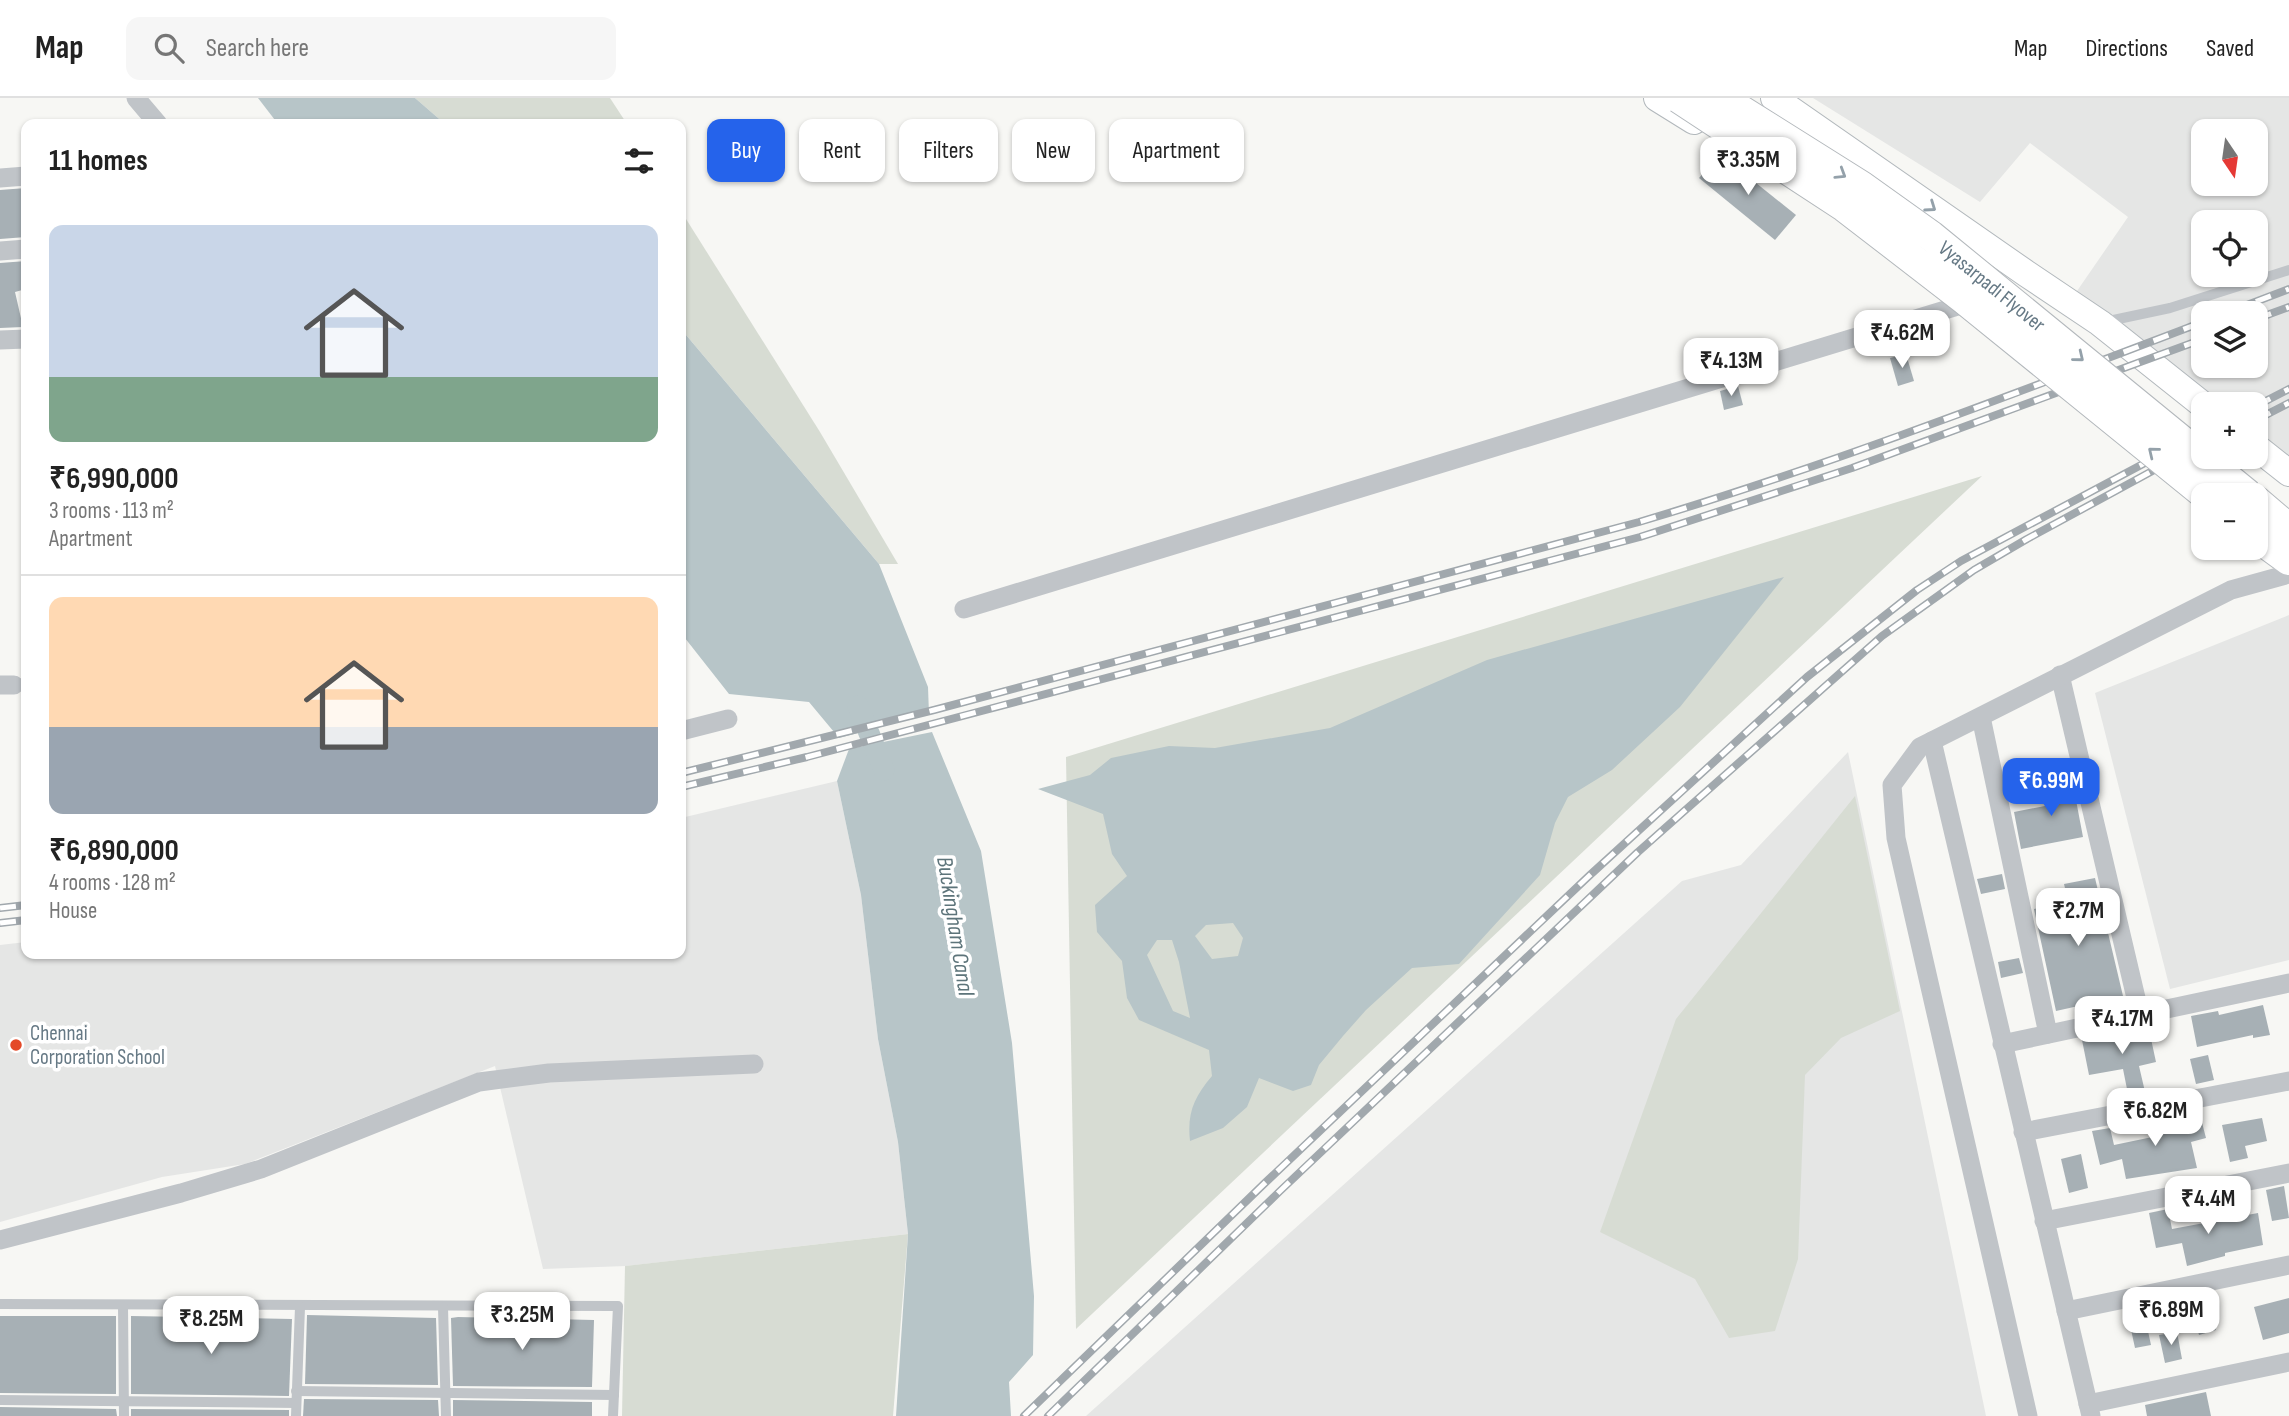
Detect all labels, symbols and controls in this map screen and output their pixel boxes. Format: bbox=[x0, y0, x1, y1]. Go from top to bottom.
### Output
search box bbox=[126, 17, 616, 80]
text: Map bbox=[35, 28, 84, 68]
icon: search bbox=[150, 29, 188, 67]
text: Search here bbox=[206, 33, 309, 64]
text: Map bbox=[2014, 34, 2047, 63]
text: Directions bbox=[2085, 34, 2168, 63]
text: Saved bbox=[2206, 34, 2254, 63]
chip: Buy bbox=[707, 119, 785, 182]
chip: Rent bbox=[799, 119, 885, 182]
chip: Filters bbox=[899, 119, 998, 182]
chip: New bbox=[1012, 119, 1095, 182]
chip: Apartment bbox=[1109, 119, 1244, 182]
north arrow bbox=[2191, 119, 2268, 196]
map controls bbox=[2191, 119, 2268, 560]
pin: ₹3.35M bbox=[1691, 138, 1805, 197]
icon: filters bbox=[620, 142, 658, 180]
text: 11 homes bbox=[49, 143, 148, 179]
text: ₹3.35M bbox=[1716, 146, 1780, 174]
one-way arrow bbox=[1834, 165, 1847, 178]
one-way arrow bbox=[1923, 199, 1936, 211]
button: locate bbox=[2191, 210, 2268, 287]
street label: Vyasarpadi Flyover bbox=[1933, 236, 2050, 337]
icon: home bbox=[291, 270, 417, 396]
button: layers bbox=[2191, 301, 2268, 378]
pin: ₹4.62M bbox=[1845, 310, 1959, 370]
text: ₹4.62M bbox=[1870, 319, 1934, 347]
pin: ₹4.13M bbox=[1674, 338, 1788, 398]
text: ₹4.13M bbox=[1699, 347, 1763, 375]
one-way arrow bbox=[2071, 349, 2084, 361]
button: + bbox=[2191, 392, 2268, 469]
one-way arrow bbox=[2148, 448, 2160, 461]
text: ₹6,990,000 bbox=[49, 461, 179, 497]
button: − bbox=[2191, 483, 2268, 560]
text: 3 rooms · 113 m² bbox=[49, 497, 174, 525]
text: Apartment bbox=[49, 525, 133, 553]
icon: home bbox=[291, 642, 417, 768]
pin: ₹6.99M bbox=[1994, 758, 2108, 818]
text: ₹6.99M bbox=[2019, 767, 2083, 795]
text: ₹6,890,000 bbox=[49, 833, 179, 869]
water label: Buckingham Canal bbox=[930, 855, 980, 998]
text: 4 rooms · 128 m² bbox=[49, 869, 176, 897]
pin: ₹2.7M bbox=[2029, 888, 2127, 948]
text: House bbox=[49, 897, 97, 925]
text: ₹2.7M bbox=[2052, 897, 2104, 925]
pin: ₹4.17M bbox=[2065, 996, 2179, 1056]
text: ₹4.17M bbox=[2091, 1005, 2153, 1033]
place label: Chennai Corporation School bbox=[30, 1021, 165, 1070]
marker: Chennai Corporation School bbox=[8, 1037, 24, 1053]
pin: ₹6.82M bbox=[2098, 1088, 2212, 1148]
text: ₹6.82M bbox=[2123, 1097, 2187, 1125]
pin: ₹4.4M bbox=[2159, 1176, 2257, 1236]
text: ₹4.4M bbox=[2181, 1185, 2235, 1213]
pin: ₹6.89M bbox=[2114, 1288, 2228, 1347]
pin: ₹3.25M bbox=[465, 1292, 579, 1352]
pin: ₹8.25M bbox=[154, 1296, 268, 1356]
text: ₹6.89M bbox=[2138, 1296, 2204, 1324]
text: ₹3.25M bbox=[490, 1301, 554, 1329]
text: ₹8.25M bbox=[179, 1305, 243, 1333]

